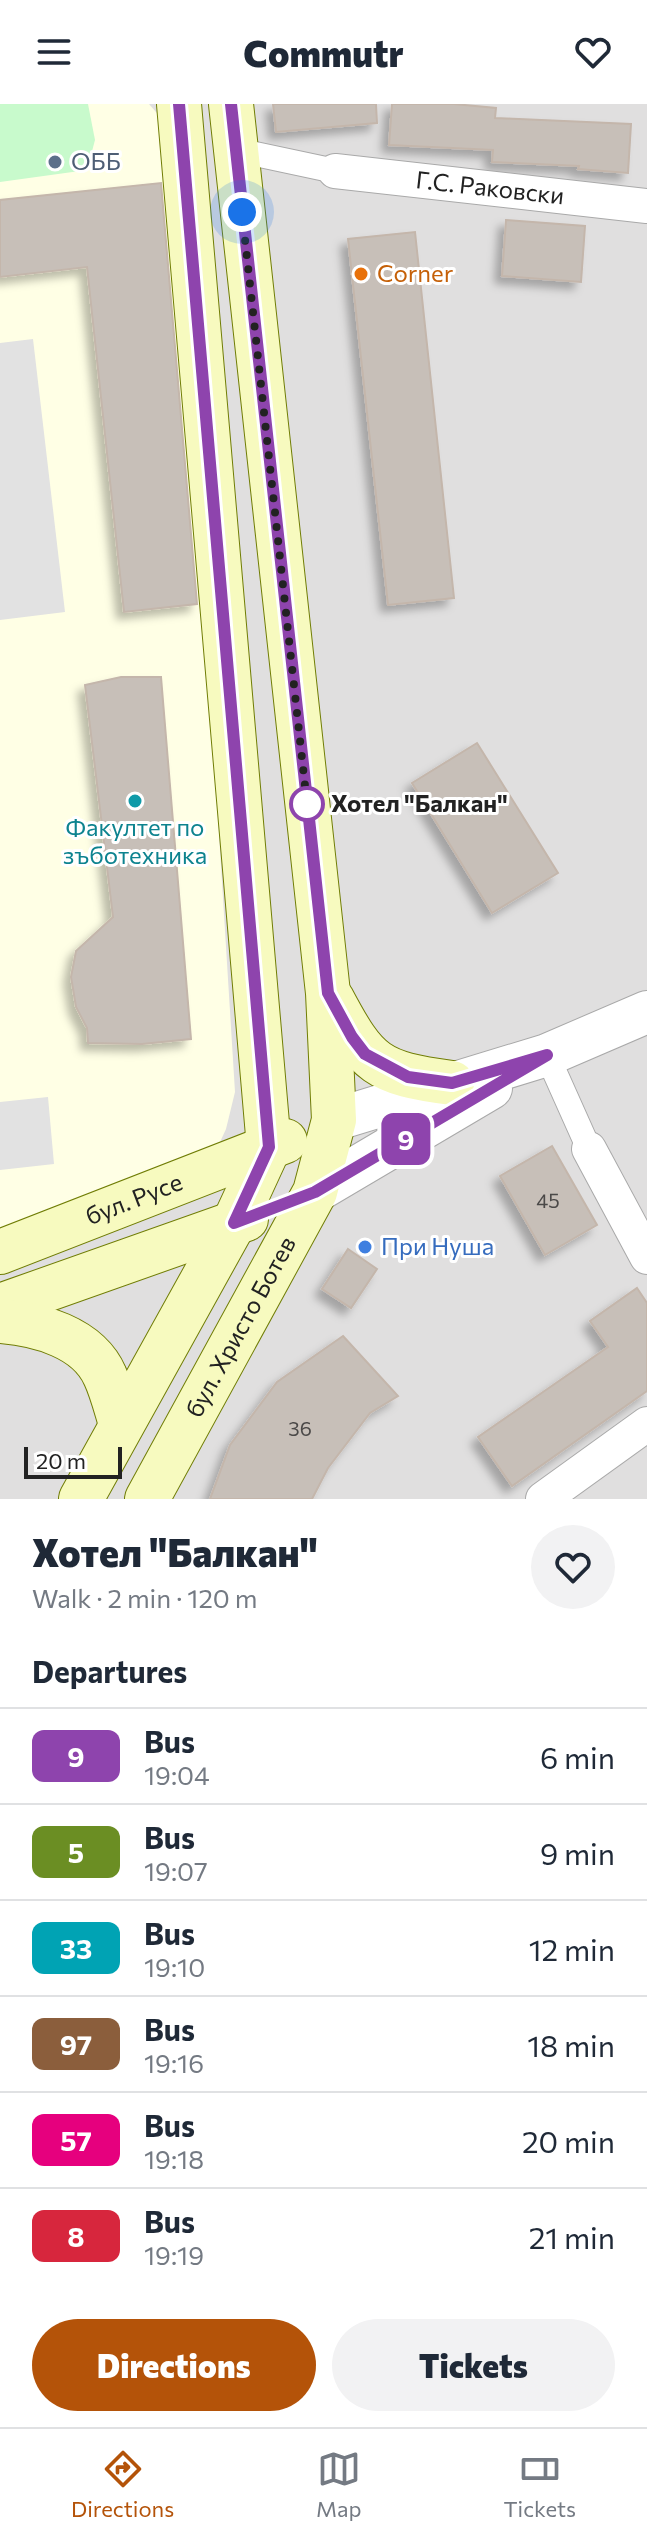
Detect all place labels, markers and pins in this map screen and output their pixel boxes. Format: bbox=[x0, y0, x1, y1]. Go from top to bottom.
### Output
place label: ОББ bbox=[71, 146, 121, 175]
marker: ОББ bbox=[46, 153, 64, 171]
place label: Corner bbox=[377, 258, 454, 287]
marker: Corner bbox=[352, 265, 370, 283]
marker: Хотел "Балкан" bbox=[290, 787, 324, 821]
place label: Хотел "Балкан" bbox=[331, 788, 508, 817]
marker: Факултет по зъботехника bbox=[126, 792, 144, 810]
place label: Факултет по зъботехника bbox=[63, 812, 207, 869]
place label: При Нуша bbox=[381, 1231, 494, 1260]
marker: При Нуша bbox=[356, 1238, 374, 1256]

